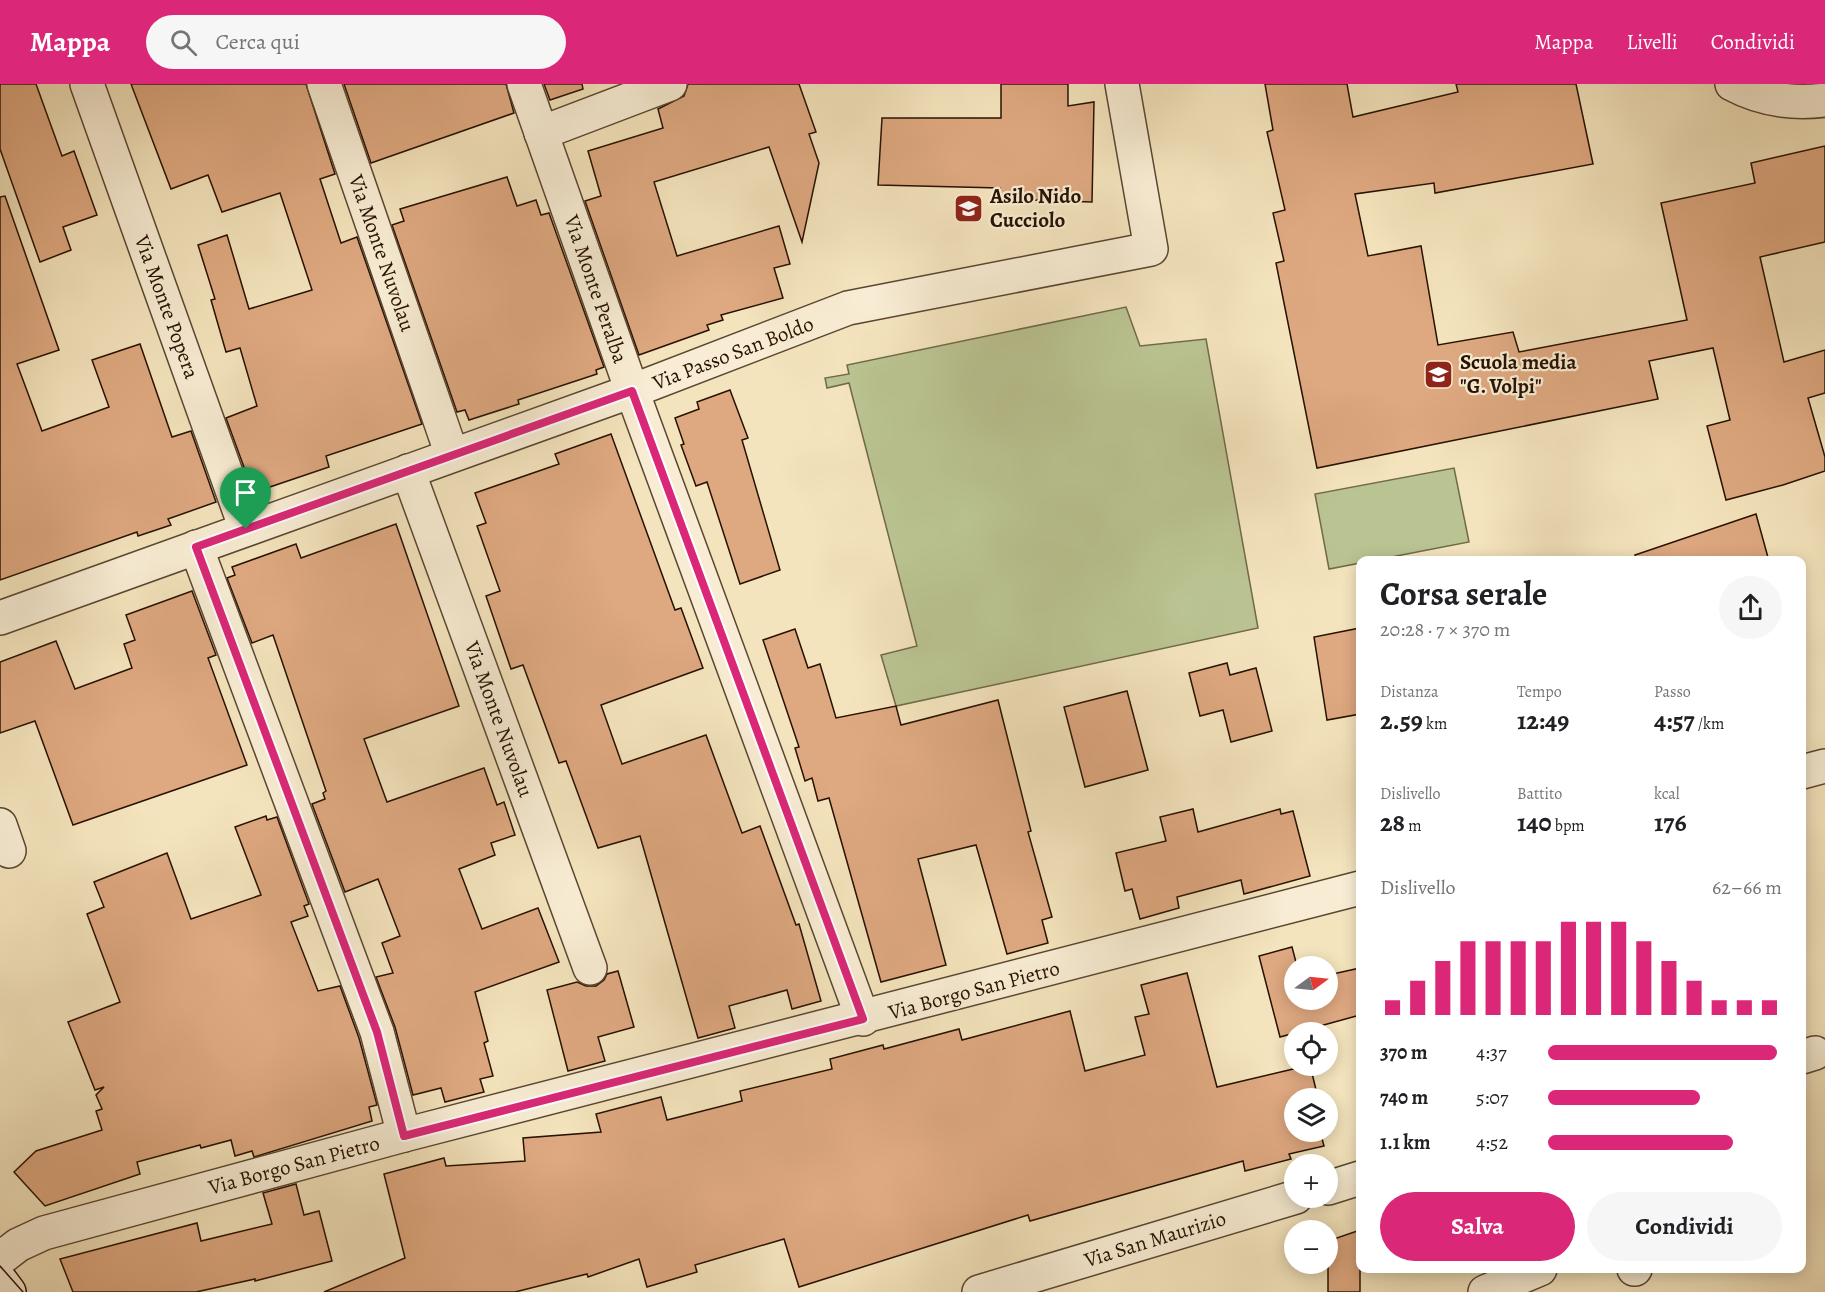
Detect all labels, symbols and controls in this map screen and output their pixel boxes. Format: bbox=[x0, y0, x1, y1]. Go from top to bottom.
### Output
search box bbox=[146, 15, 566, 69]
text: Mappa bbox=[30, 23, 110, 61]
icon: search bbox=[167, 26, 200, 59]
text: Cerca qui bbox=[215, 27, 300, 57]
text: Mappa bbox=[1534, 28, 1593, 56]
text: Livelli bbox=[1626, 28, 1678, 56]
text: Condividi bbox=[1711, 28, 1795, 56]
street label: Via Monte Nuvolau bbox=[342, 170, 422, 336]
place label: Asilo Nido Cucciolo bbox=[989, 182, 1081, 234]
school or university icon: Asilo Nido Cucciolo bbox=[953, 192, 985, 224]
street label: Via Monte Peralba bbox=[557, 210, 635, 367]
street label: Via Monte Popera bbox=[128, 230, 206, 383]
street label: Via Passo San Boldo bbox=[648, 309, 817, 397]
place label: Scuola media "G. Volpi" bbox=[1460, 348, 1577, 400]
school or university icon: Scuola media "G. Volpi" bbox=[1423, 358, 1455, 390]
pin bbox=[220, 467, 271, 529]
icon: arrive bbox=[229, 476, 262, 509]
text: Corsa serale bbox=[1380, 571, 1547, 616]
button: share bbox=[1719, 576, 1782, 639]
text: 20:28 · 7 × 370 m bbox=[1380, 616, 1510, 643]
street label: Via Monte Nuvolau bbox=[457, 636, 540, 801]
text: Distanza bbox=[1380, 681, 1439, 703]
text: Tempo bbox=[1517, 681, 1562, 703]
text: Passo bbox=[1654, 681, 1691, 703]
text: 2.59 bbox=[1380, 703, 1423, 738]
text: 12:49 bbox=[1517, 703, 1569, 738]
text: 4:57 bbox=[1654, 703, 1695, 738]
text: km bbox=[1423, 713, 1447, 735]
text: /km bbox=[1695, 713, 1724, 735]
text: Dislivello bbox=[1380, 783, 1440, 805]
text: Battito bbox=[1517, 783, 1562, 805]
text: kcal bbox=[1654, 783, 1680, 805]
text: 28 bbox=[1380, 805, 1405, 840]
text: 140 bbox=[1517, 805, 1552, 840]
text: 176 bbox=[1654, 805, 1687, 840]
text: m bbox=[1405, 815, 1422, 837]
text: bpm bbox=[1552, 815, 1585, 837]
text: Dislivello bbox=[1380, 874, 1456, 901]
text: 62–66 m bbox=[1712, 874, 1782, 901]
street label: Via Borgo San Pietro bbox=[884, 954, 1063, 1027]
north arrow bbox=[1284, 956, 1338, 1010]
map controls bbox=[1284, 956, 1338, 1274]
button: locate bbox=[1284, 1022, 1338, 1076]
text: 370 m bbox=[1380, 1039, 1427, 1066]
text: 4:37 bbox=[1476, 1039, 1507, 1066]
text: 740 m bbox=[1380, 1084, 1428, 1111]
text: 5:07 bbox=[1476, 1084, 1508, 1111]
button: layers bbox=[1284, 1088, 1338, 1142]
street label: Via Borgo San Pietro bbox=[204, 1129, 383, 1202]
text: 1.1 km bbox=[1380, 1129, 1430, 1156]
text: 4:52 bbox=[1476, 1129, 1508, 1156]
button: + bbox=[1284, 1154, 1338, 1208]
button: Salva bbox=[1380, 1192, 1575, 1261]
button: Condividi bbox=[1587, 1192, 1782, 1261]
street label: Via San Maurizio bbox=[1080, 1204, 1229, 1274]
button: − bbox=[1284, 1220, 1338, 1274]

